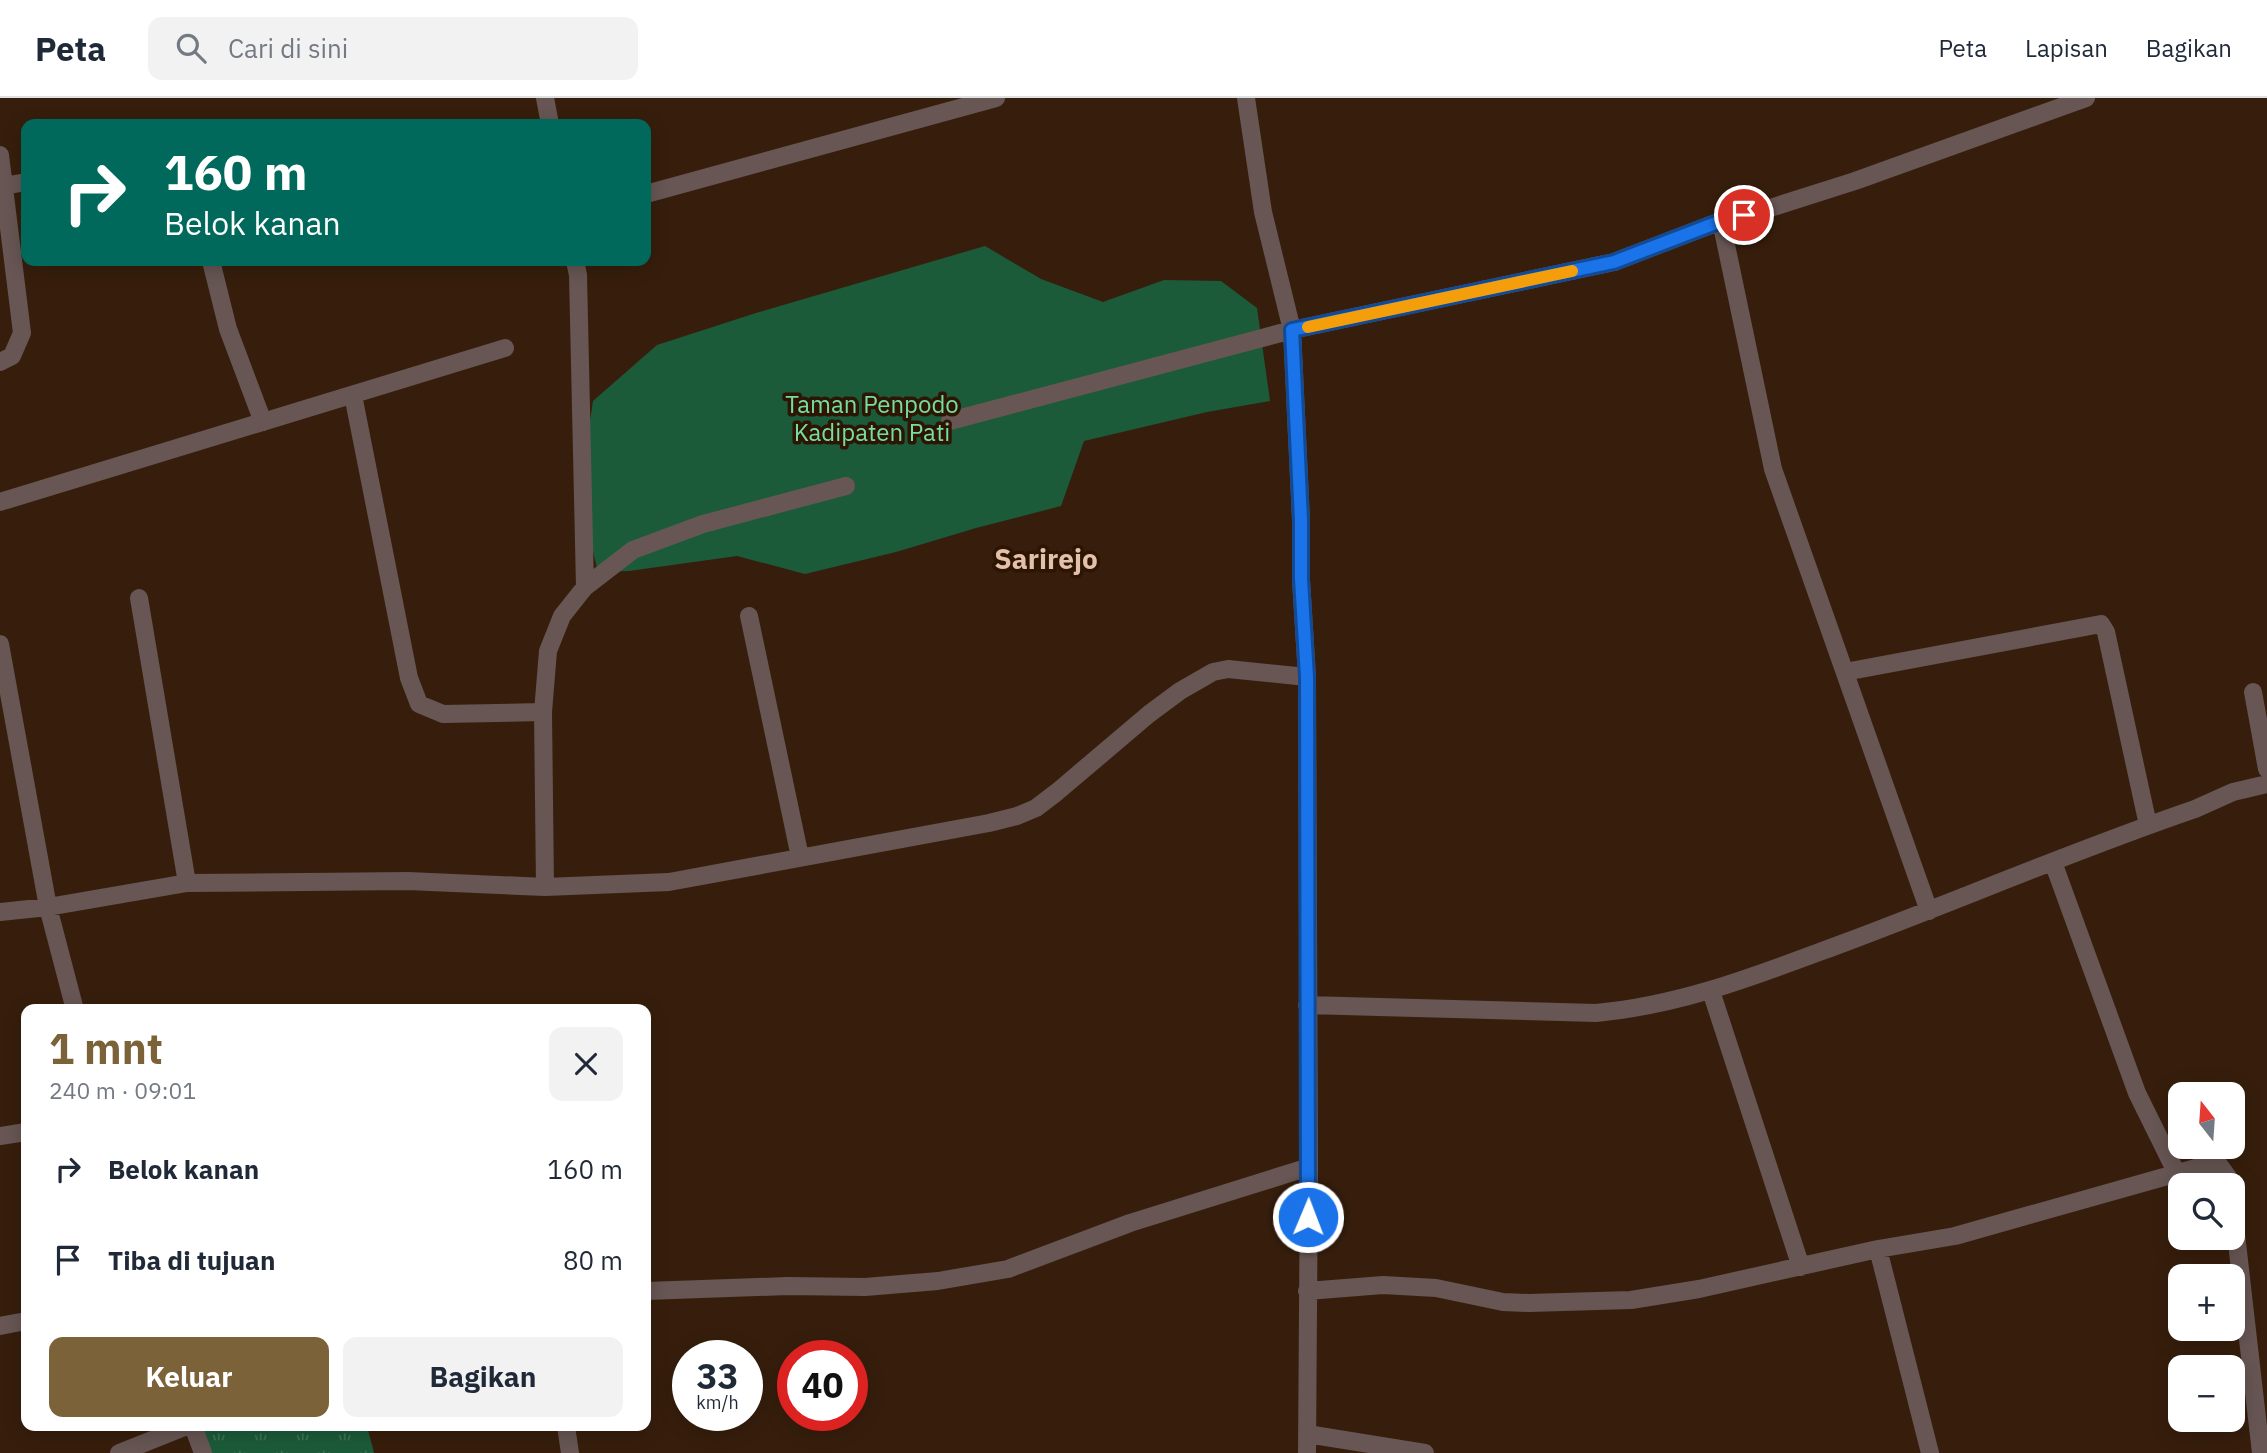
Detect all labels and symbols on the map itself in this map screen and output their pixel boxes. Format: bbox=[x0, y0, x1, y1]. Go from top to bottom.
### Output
pin bbox=[1714, 185, 1774, 245]
park label: Taman Penpodo Kadipaten Pati bbox=[785, 388, 959, 448]
district label: Sarirejo bbox=[994, 540, 1098, 577]
north arrow bbox=[2168, 1082, 2245, 1158]
position arrow bbox=[1271, 1180, 1345, 1254]
speed limit sign: 40 bbox=[777, 1340, 868, 1431]

